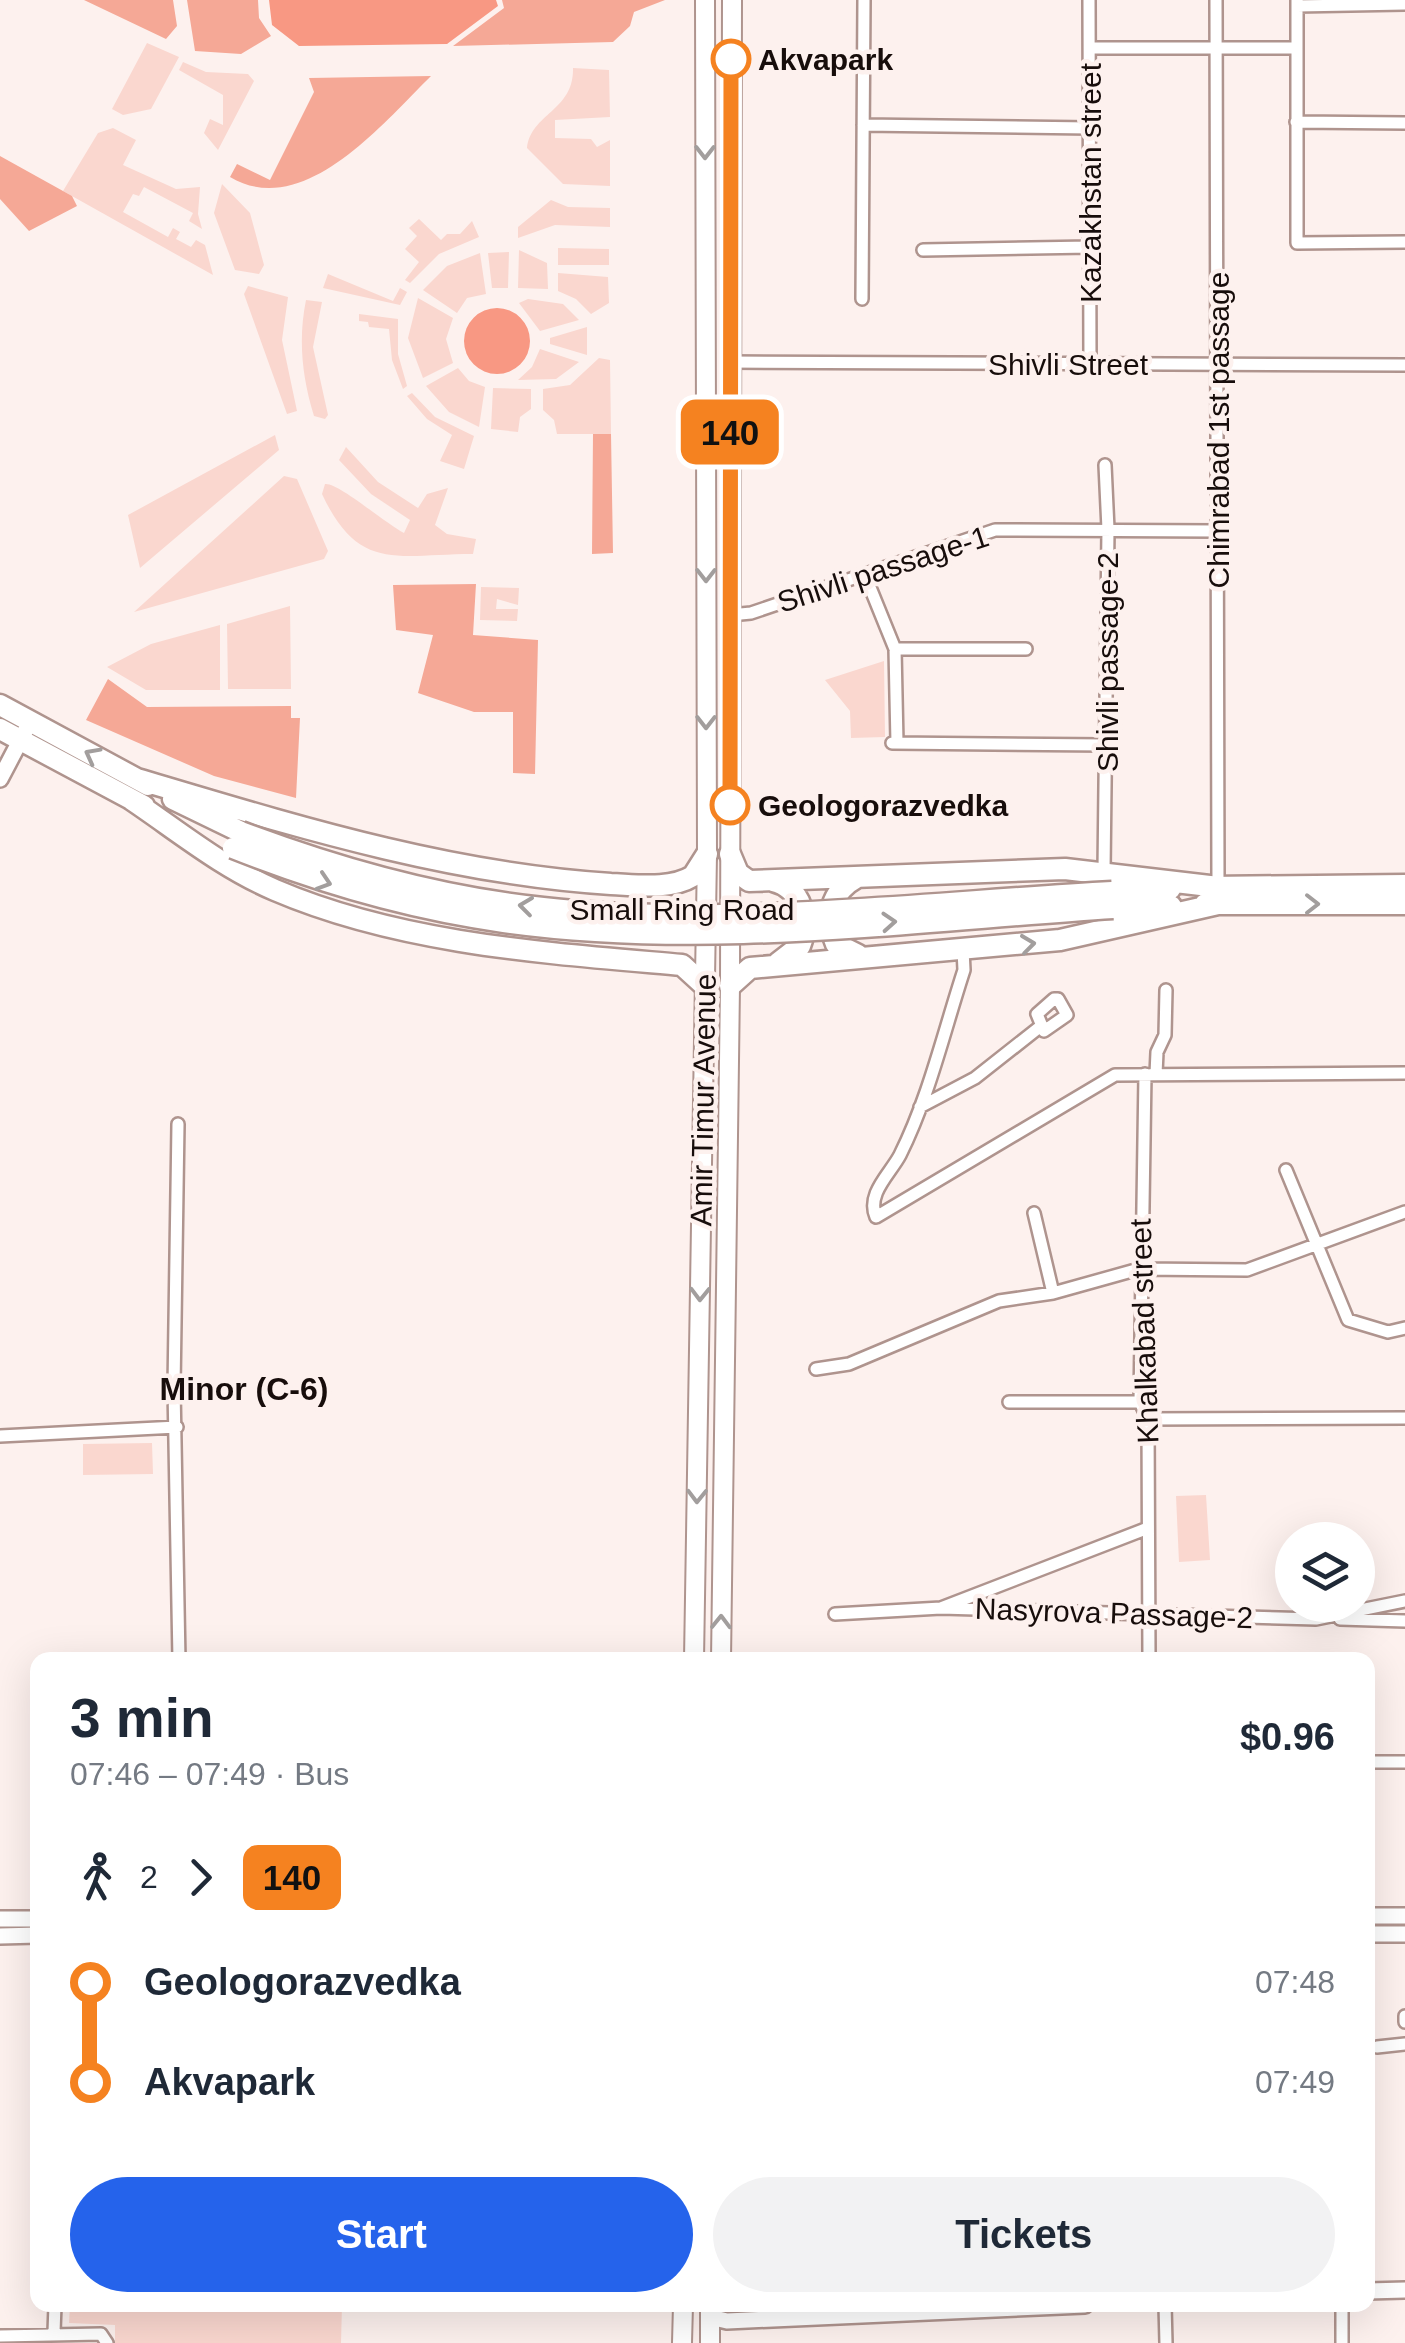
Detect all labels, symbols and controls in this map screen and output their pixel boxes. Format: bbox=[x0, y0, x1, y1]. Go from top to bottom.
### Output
marker: Akvapark bbox=[712, 40, 750, 78]
place label: Akvapark bbox=[758, 43, 893, 76]
street label: Kazakhstan street bbox=[1074, 62, 1107, 303]
one-way arrow bbox=[694, 146, 716, 161]
street label: Chimrabad 1st passage bbox=[1202, 272, 1235, 588]
street label: Shivli Street bbox=[988, 348, 1149, 381]
line badge: 140 bbox=[672, 400, 788, 464]
text: 140 bbox=[701, 413, 759, 452]
street label: Shivli passage-1 bbox=[773, 519, 993, 619]
street label: Shivli passage-2 bbox=[1091, 552, 1124, 772]
one-way arrow bbox=[695, 568, 717, 583]
one-way arrow bbox=[696, 715, 717, 731]
one-way arrow bbox=[85, 748, 103, 768]
marker: Geologorazvedka bbox=[711, 786, 749, 824]
place label: Geologorazvedka bbox=[758, 789, 1008, 822]
one-way arrow bbox=[315, 871, 332, 891]
street label: Small Ring Road bbox=[569, 893, 795, 926]
one-way arrow bbox=[1304, 893, 1320, 915]
one-way arrow bbox=[517, 896, 533, 917]
one-way arrow bbox=[882, 912, 898, 934]
one-way arrow bbox=[1021, 934, 1037, 955]
street label: Amir Timur Avenue bbox=[684, 973, 722, 1227]
street label: Khalkabad street bbox=[1124, 1217, 1164, 1444]
one-way arrow bbox=[690, 1286, 711, 1302]
district label: Minor (C-6) bbox=[160, 1371, 328, 1407]
one-way arrow bbox=[686, 1488, 708, 1504]
map controls bbox=[1275, 1522, 1375, 1622]
button: layers bbox=[1275, 1522, 1375, 1622]
street label: Nasyrova Passage-2 bbox=[974, 1592, 1254, 1634]
one-way arrow bbox=[710, 1614, 732, 1630]
text: 3 min bbox=[70, 1687, 214, 1749]
text: $0.96 bbox=[1240, 1716, 1335, 1758]
text: 07:46 – 07:49 · Bus bbox=[70, 1756, 349, 1792]
icon: walk bbox=[70, 1850, 125, 1905]
icon: forward bbox=[173, 1850, 228, 1905]
text: 140 bbox=[263, 1858, 321, 1897]
text: 2 bbox=[140, 1859, 158, 1895]
text: Geologorazvedka bbox=[144, 1961, 461, 2003]
text: 07:48 bbox=[1255, 1964, 1335, 2000]
text: Akvapark bbox=[144, 2061, 315, 2103]
text: 07:49 bbox=[1255, 2064, 1335, 2100]
button: Start bbox=[70, 2177, 693, 2292]
button: Tickets bbox=[713, 2177, 1335, 2292]

